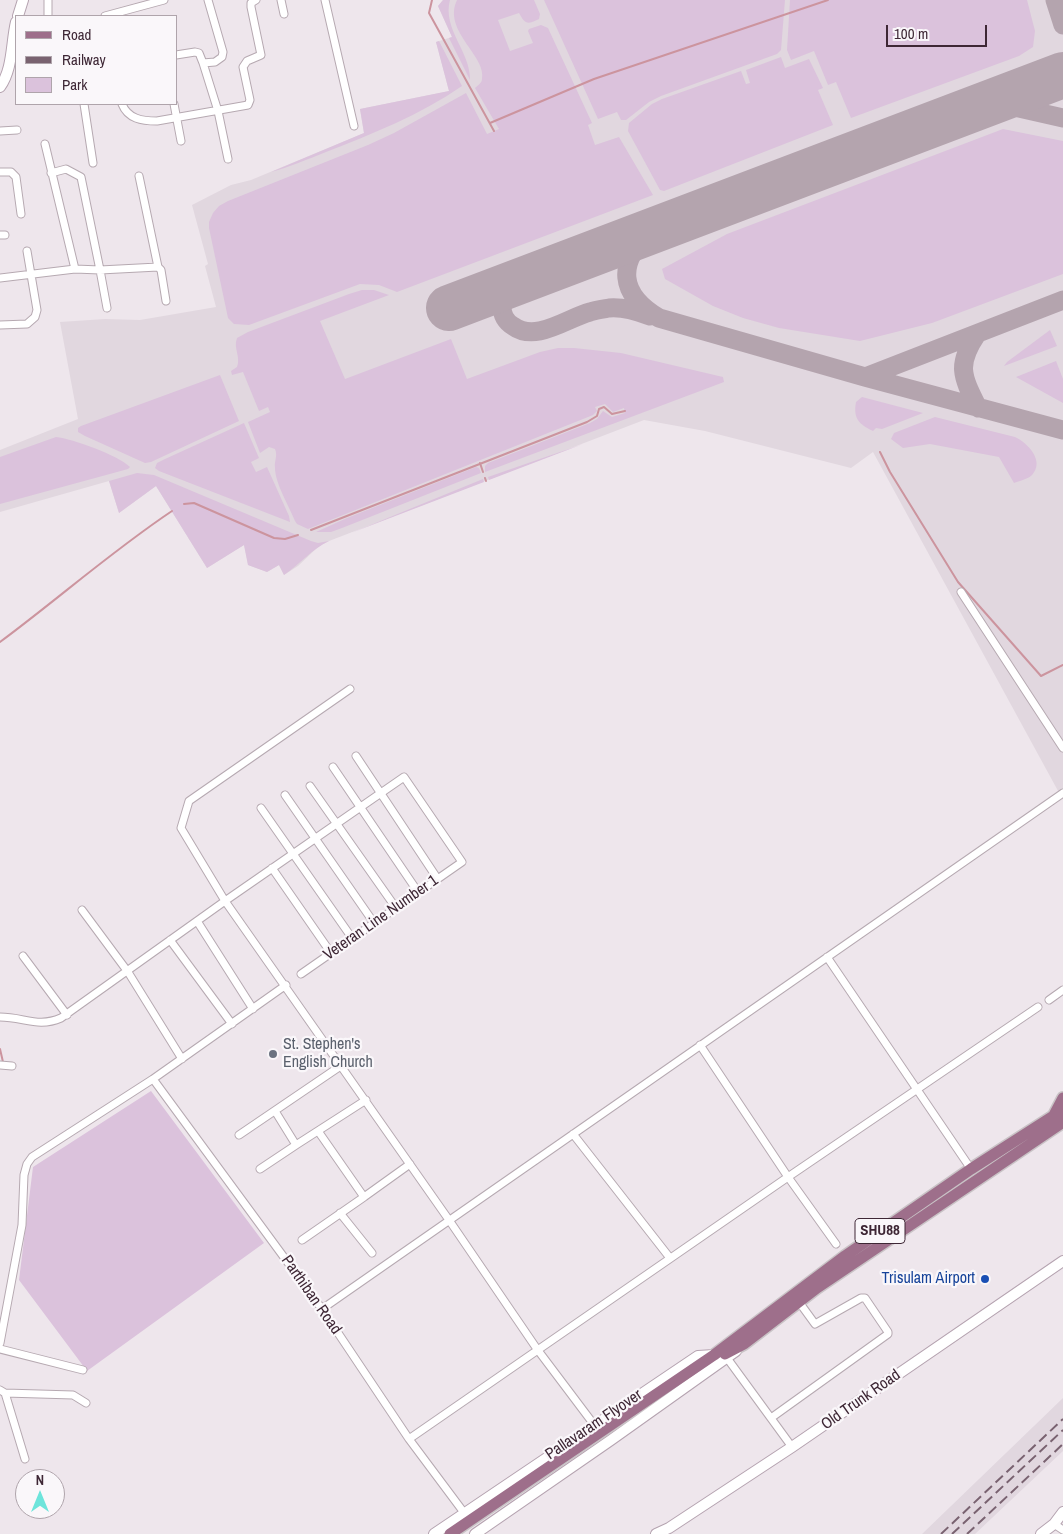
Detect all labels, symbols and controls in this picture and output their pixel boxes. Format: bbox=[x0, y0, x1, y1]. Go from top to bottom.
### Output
legend bbox=[15, 15, 178, 105]
scale bar bbox=[888, 15, 989, 47]
text: 100 m bbox=[894, 23, 928, 44]
text: Road bbox=[62, 24, 91, 45]
text: Railway bbox=[62, 49, 106, 70]
text: Park bbox=[62, 74, 87, 95]
street label: Veteran Line Number 1 bbox=[320, 871, 442, 965]
place label: St. Stephen's English Church bbox=[283, 1035, 373, 1073]
marker: St. Stephen's English Church bbox=[267, 1048, 279, 1060]
road number: SHU88 bbox=[855, 1218, 905, 1244]
street label: Parthiban Road bbox=[277, 1252, 345, 1338]
place label: Trisulam Airport bbox=[881, 1269, 975, 1289]
marker: Trisulam Airport bbox=[979, 1273, 991, 1285]
street label: Old Trunk Road bbox=[818, 1366, 904, 1434]
street label: Pallavaram Flyover bbox=[542, 1386, 646, 1464]
north arrow bbox=[15, 1469, 65, 1519]
text: N bbox=[36, 1471, 44, 1489]

